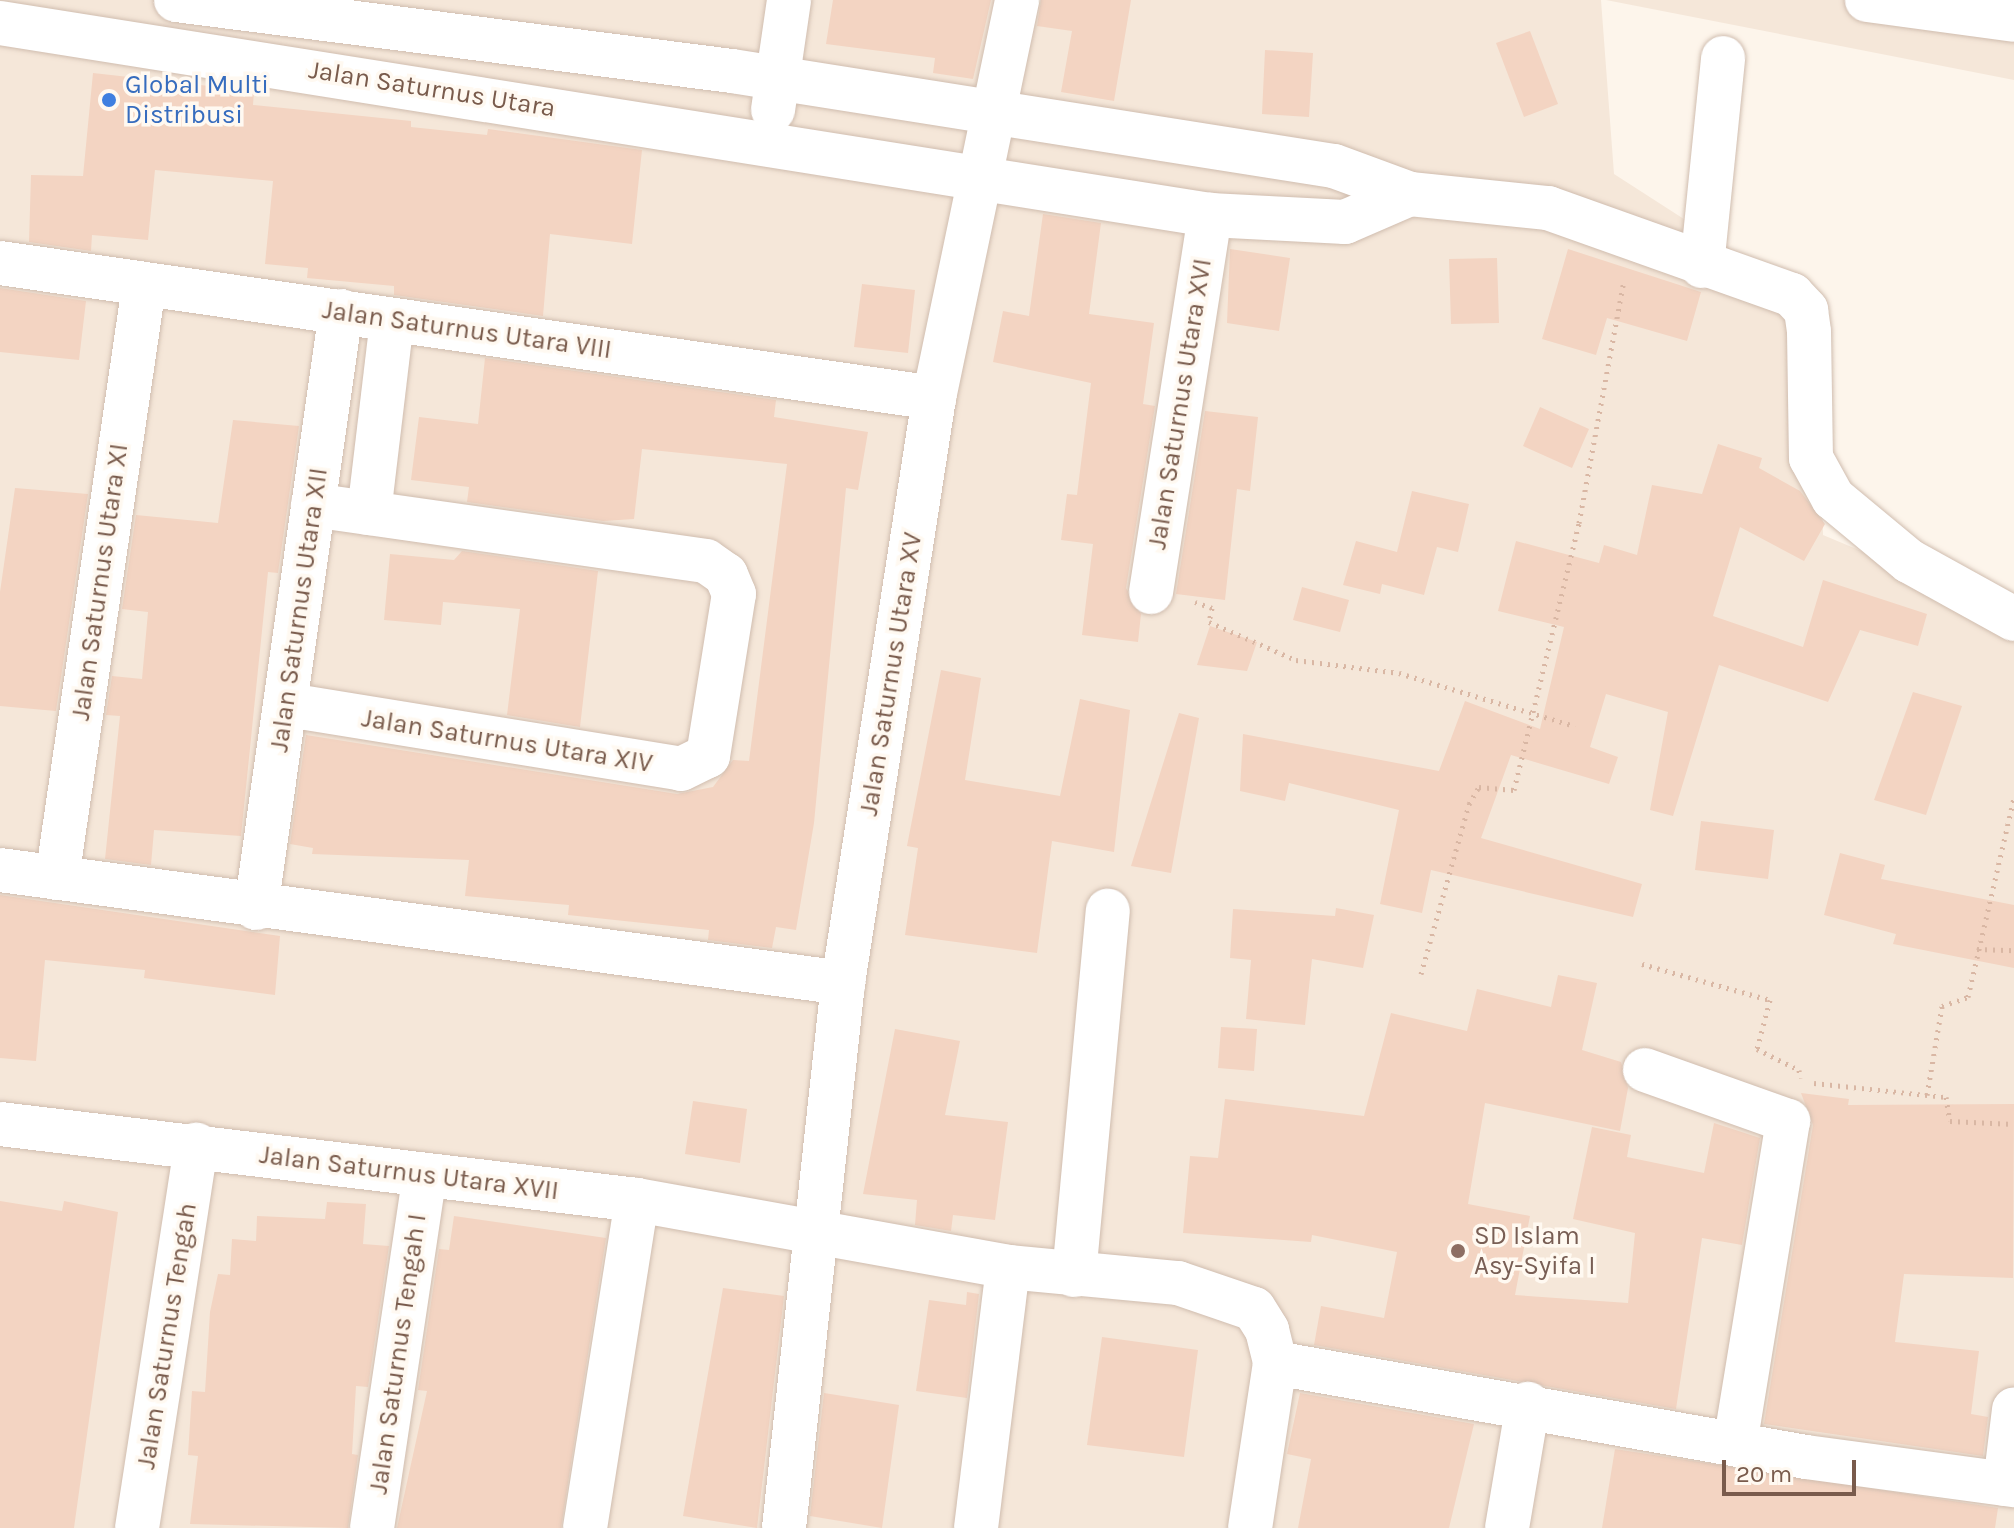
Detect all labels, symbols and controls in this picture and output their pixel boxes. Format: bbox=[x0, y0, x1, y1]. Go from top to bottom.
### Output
street label: Jalan Saturnus Utara bbox=[306, 54, 558, 124]
place label: Global Multi Distribusi bbox=[125, 69, 269, 130]
marker: Global Multi Distribusi bbox=[100, 91, 118, 109]
street label: Jalan Saturnus Utara XVI bbox=[1142, 256, 1218, 552]
street label: Jalan Saturnus Utara VIII bbox=[320, 294, 614, 366]
street label: Jalan Saturnus Utara XI bbox=[65, 441, 135, 723]
street label: Jalan Saturnus Utara XII bbox=[264, 466, 334, 754]
street label: Jalan Saturnus Utara XV bbox=[853, 530, 929, 818]
street label: Jalan Saturnus Utara XIV bbox=[359, 703, 655, 779]
street label: Jalan Saturnus Utara XVII bbox=[258, 1139, 560, 1207]
street label: Jalan Saturnus Tengah bbox=[131, 1201, 203, 1471]
street label: Jalan Saturnus Tengah I bbox=[363, 1212, 433, 1496]
place label: SD Islam Asy-Syifa I bbox=[1474, 1220, 1595, 1282]
marker: SD Islam Asy-Syifa I bbox=[1449, 1242, 1467, 1260]
scale bar bbox=[1726, 1444, 1860, 1494]
text: 20 m bbox=[1736, 1460, 1792, 1488]

